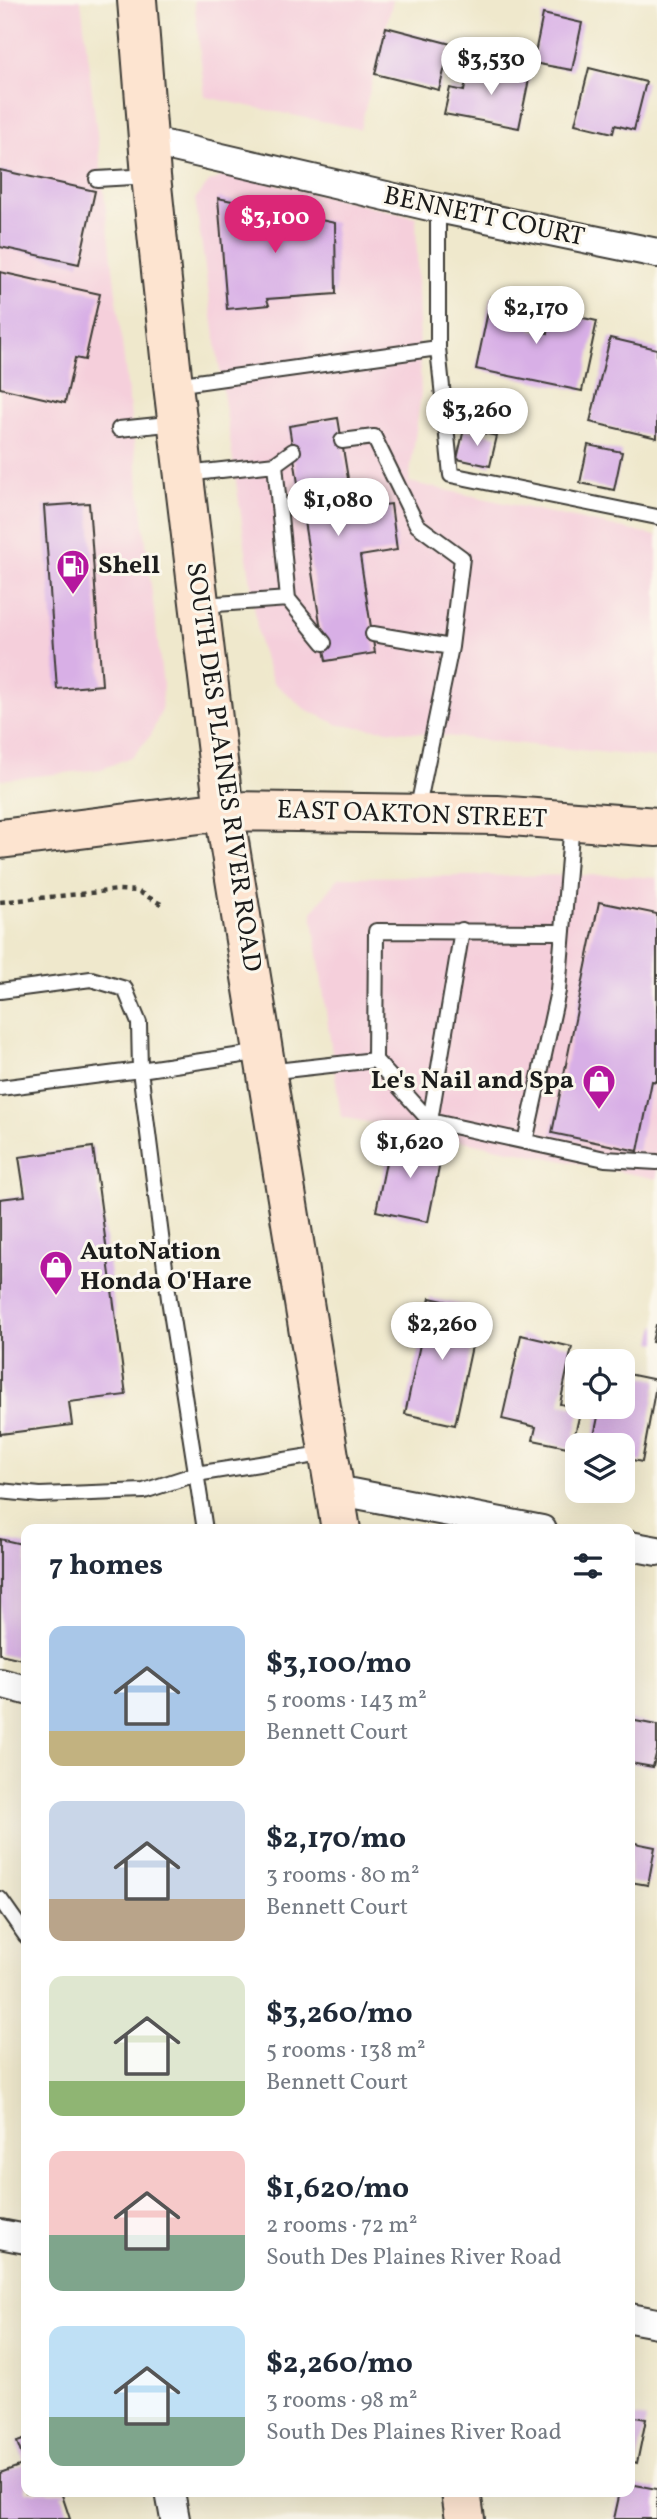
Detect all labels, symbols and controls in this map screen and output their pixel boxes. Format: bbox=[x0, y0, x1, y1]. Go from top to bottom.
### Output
pin: $3,530 bbox=[434, 38, 548, 97]
text: $3,530 bbox=[457, 44, 525, 76]
street label: BENNETT COURT bbox=[380, 178, 588, 256]
pin: $3,100 bbox=[218, 196, 332, 255]
text: $3,100 bbox=[240, 202, 310, 234]
pin: $2,170 bbox=[479, 286, 593, 346]
text: $2,170 bbox=[503, 293, 569, 325]
pin: $3,260 bbox=[420, 388, 534, 448]
text: $3,260 bbox=[442, 395, 512, 427]
pin: $1,080 bbox=[281, 478, 395, 538]
text: $1,080 bbox=[303, 485, 373, 517]
fuel station icon: Shell bbox=[54, 547, 92, 596]
place label: Shell bbox=[98, 548, 160, 584]
street label: SOUTH DES PLAINES RIVER ROAD bbox=[176, 560, 270, 974]
street label: EAST OAKTON STREET bbox=[276, 792, 548, 838]
shop icon: Le's Nail and Spa bbox=[580, 1062, 618, 1111]
place label: Le's Nail and Spa bbox=[371, 1063, 574, 1099]
pin: $1,620 bbox=[353, 1120, 467, 1180]
text: $1,620 bbox=[376, 1127, 444, 1159]
place label: AutoNation Honda O'Hare bbox=[80, 1234, 252, 1300]
shop icon: AutoNation Honda O'Hare bbox=[37, 1248, 75, 1297]
pin: $2,260 bbox=[385, 1302, 499, 1362]
text: $2,260 bbox=[407, 1309, 477, 1341]
map controls bbox=[565, 1349, 635, 1503]
button: locate bbox=[565, 1349, 635, 1419]
button: layers bbox=[565, 1433, 635, 1503]
text: 7 homes bbox=[49, 1545, 163, 1587]
icon: filters bbox=[569, 1547, 607, 1585]
text: $3,100/mo bbox=[266, 1643, 411, 1685]
icon: home bbox=[105, 1654, 189, 1738]
text: 5 rooms · 143 m² bbox=[266, 1685, 427, 1717]
text: Bennett Court bbox=[266, 1717, 408, 1749]
text: $2,170/mo bbox=[266, 1818, 406, 1860]
icon: home bbox=[105, 1829, 189, 1913]
text: 3 rooms · 80 m² bbox=[266, 1860, 419, 1892]
text: Bennett Court bbox=[266, 1892, 408, 1924]
text: $3,260/mo bbox=[266, 1993, 413, 2035]
icon: home bbox=[105, 2004, 189, 2088]
text: 5 rooms · 138 m² bbox=[266, 2035, 426, 2067]
text: Bennett Court bbox=[266, 2067, 408, 2099]
text: $1,620/mo bbox=[266, 2168, 409, 2210]
icon: home bbox=[105, 2179, 189, 2263]
text: 2 rooms · 72 m² bbox=[266, 2210, 417, 2242]
text: South Des Plaines River Road bbox=[266, 2242, 562, 2274]
text: $2,260/mo bbox=[266, 2343, 413, 2385]
icon: home bbox=[105, 2354, 189, 2438]
text: 3 rooms · 98 m² bbox=[266, 2385, 418, 2417]
text: South Des Plaines River Road bbox=[266, 2417, 562, 2449]

